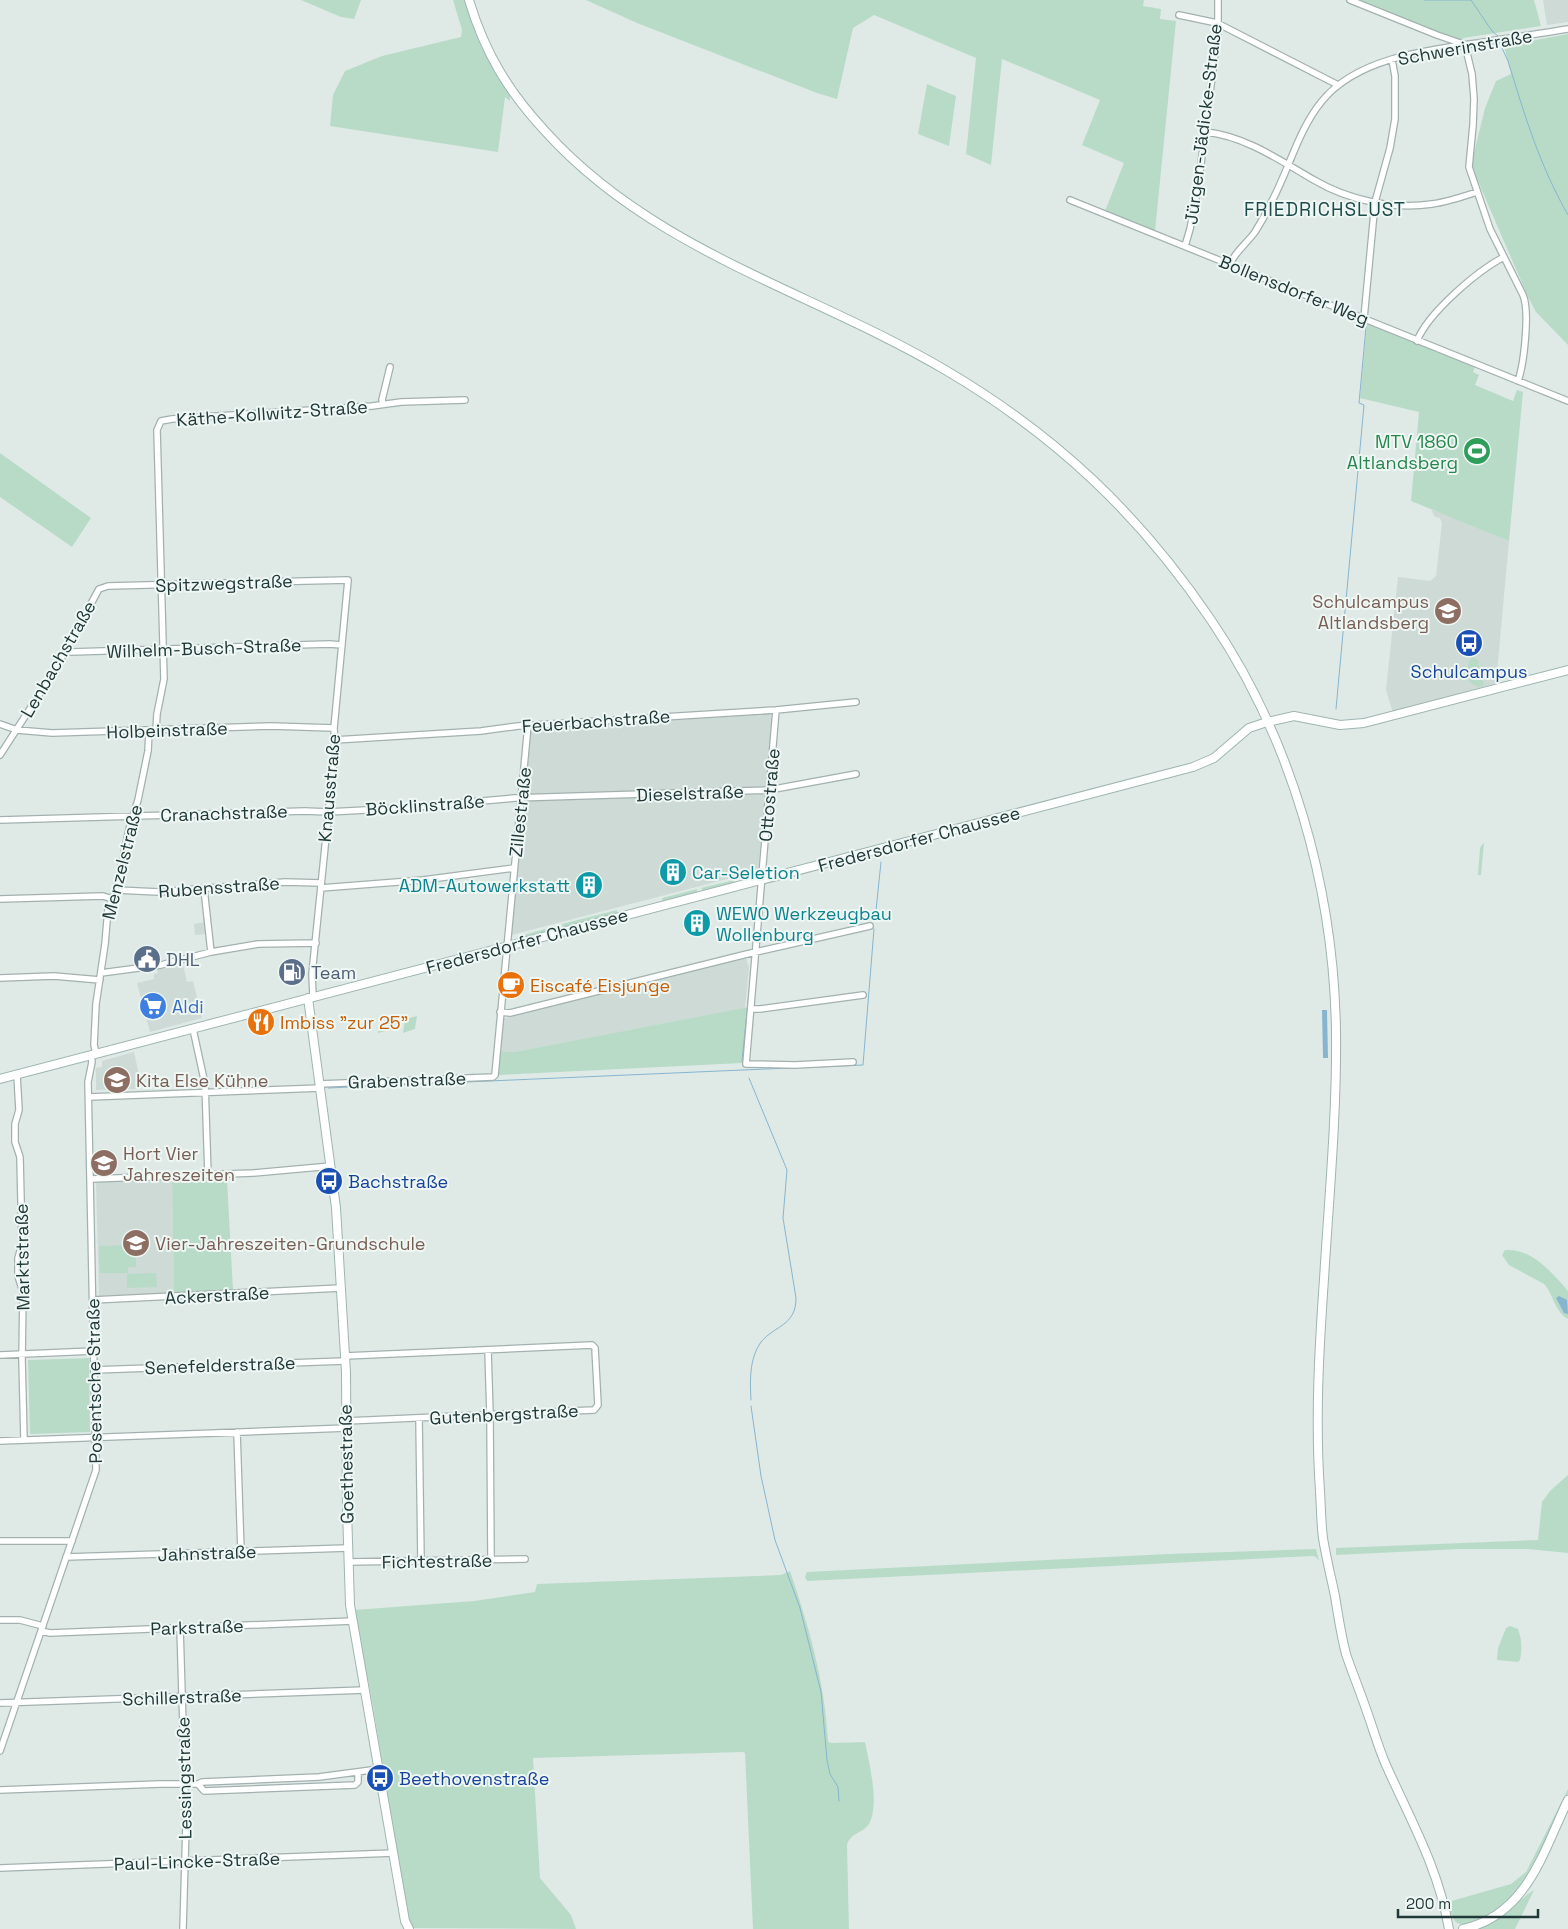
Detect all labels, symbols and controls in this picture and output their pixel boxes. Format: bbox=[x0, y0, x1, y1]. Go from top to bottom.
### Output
street label: Jürgen-Jädicke-Straße bbox=[1179, 22, 1227, 226]
street label: Schwerinstraße bbox=[1396, 24, 1534, 70]
district label: FRIEDRICHSLUST bbox=[1244, 197, 1406, 222]
street label: Bollensdorfer Weg bbox=[1216, 249, 1372, 331]
street label: Käthe-Kollwitz-Straße bbox=[176, 395, 368, 431]
place label: MTV 1860 Altlandsberg bbox=[1347, 430, 1458, 474]
sports icon: MTV 1860 Altlandsberg bbox=[1462, 436, 1492, 466]
street label: Spitzwegstraße bbox=[155, 569, 293, 597]
place label: Schulcampus Altlandsberg bbox=[1312, 590, 1429, 634]
street label: Lenbachstraße bbox=[15, 596, 101, 722]
school or university icon: Schulcampus Altlandsberg bbox=[1433, 596, 1463, 626]
bus stop icon: Schulcampus bbox=[1454, 628, 1484, 658]
street label: Wilhelm-Busch-Straße bbox=[106, 633, 302, 663]
place label: Schulcampus bbox=[1411, 660, 1527, 683]
street label: Feuerbachstraße bbox=[521, 704, 671, 738]
street label: Holbeinstraße bbox=[106, 716, 228, 744]
street label: Knausstraße bbox=[313, 733, 345, 843]
street label: Ottostraße bbox=[753, 747, 785, 843]
street label: Zillestraße bbox=[504, 766, 536, 858]
street label: Dieselstraße bbox=[636, 780, 744, 806]
street label: Böcklinstraße bbox=[364, 789, 486, 821]
street label: Cranachstraße bbox=[160, 799, 288, 827]
street label: Fredersdorfer Chaussee bbox=[815, 801, 1023, 877]
street label: Menzelstraße bbox=[97, 802, 147, 922]
building icon: Car-Seletion bbox=[658, 857, 688, 887]
place label: Car-Seletion bbox=[692, 861, 800, 884]
building icon: ADM-Autowerkstatt bbox=[574, 870, 604, 900]
street label: Rubensstraße bbox=[158, 871, 280, 903]
place label: ADM-Autowerkstatt bbox=[399, 874, 570, 897]
place label: WEWO Werkzeugbau Wollenburg bbox=[716, 902, 892, 946]
street label: Fredersdorfer Chaussee bbox=[423, 903, 631, 979]
building icon: WEWO Werkzeugbau Wollenburg bbox=[682, 908, 712, 938]
public building icon: DHL bbox=[132, 944, 162, 974]
place label: DHL bbox=[166, 948, 200, 971]
fuel station icon: Team bbox=[277, 957, 307, 987]
place label: Team bbox=[311, 961, 356, 984]
cafe icon: Eiscafé Eisjunge bbox=[496, 970, 526, 1000]
place label: Eiscafé Eisjunge bbox=[530, 974, 670, 997]
supermarket icon: Aldi bbox=[138, 991, 168, 1021]
place label: Aldi bbox=[172, 995, 204, 1018]
restaurant icon: Imbiss "zur 25" bbox=[246, 1007, 276, 1037]
place label: Imbiss "zur 25" bbox=[280, 1011, 408, 1034]
school or university icon: Kita Else Kühne bbox=[102, 1065, 132, 1095]
street label: Grabenstraße bbox=[347, 1066, 467, 1094]
place label: Kita Else Kühne bbox=[136, 1069, 268, 1092]
place label: Hort Vier Jahreszeiten bbox=[123, 1142, 235, 1186]
school or university icon: Hort Vier Jahreszeiten bbox=[89, 1148, 119, 1178]
bus stop icon: Bachstraße bbox=[314, 1166, 344, 1196]
place label: Bachstraße bbox=[348, 1170, 448, 1193]
street label: Marktstraße bbox=[10, 1203, 34, 1311]
school or university icon: Vier-Jahreszeiten-Grundschule bbox=[121, 1228, 151, 1258]
place label: Vier-Jahreszeiten-Grundschule bbox=[155, 1232, 425, 1255]
street label: Ackerstraße bbox=[164, 1281, 270, 1309]
street label: Posentsche Straße bbox=[81, 1298, 107, 1464]
street label: Senefelderstraße bbox=[144, 1351, 296, 1379]
street label: Gutenbergstraße bbox=[429, 1399, 579, 1429]
street label: Goethestraße bbox=[333, 1404, 359, 1524]
street label: Jahnstraße bbox=[157, 1540, 257, 1566]
street label: Fichtestraße bbox=[381, 1549, 493, 1573]
street label: Parkstraße bbox=[150, 1614, 244, 1640]
street label: Schillerstraße bbox=[122, 1683, 242, 1711]
street label: Lessingstraße bbox=[171, 1716, 197, 1840]
bus stop icon: Beethovenstraße bbox=[365, 1763, 395, 1793]
place label: Beethovenstraße bbox=[399, 1767, 549, 1790]
street label: Paul-Lincke-Straße bbox=[113, 1847, 281, 1875]
scale bar bbox=[1398, 1886, 1538, 1918]
text: 200 m bbox=[1406, 1894, 1451, 1913]

